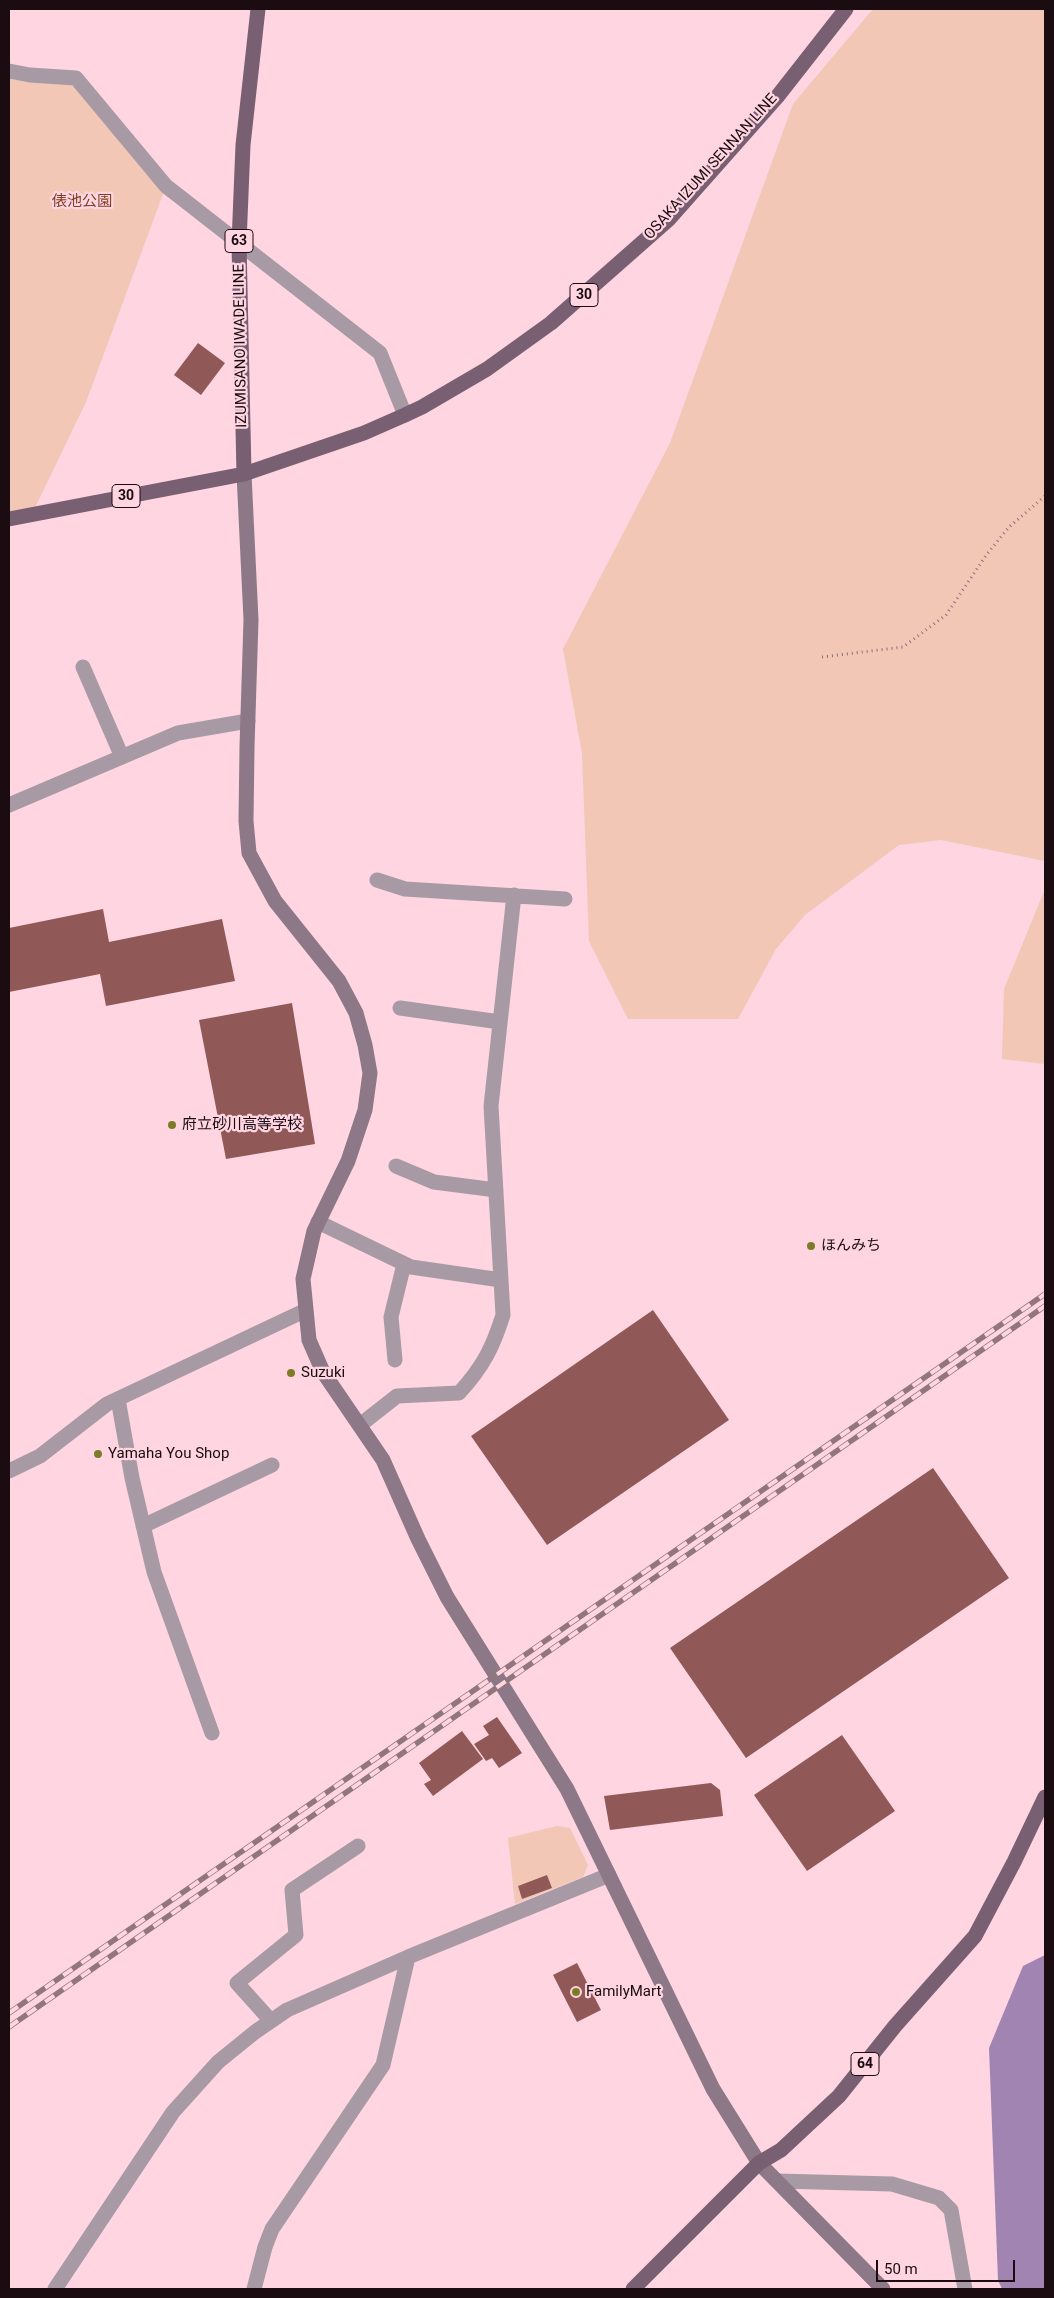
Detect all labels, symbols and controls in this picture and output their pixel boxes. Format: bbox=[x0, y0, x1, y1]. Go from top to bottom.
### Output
street label: OSAKA IZUMI SENNAN LINE bbox=[641, 90, 781, 244]
park label: 俵池公園 bbox=[52, 193, 112, 211]
road number: 63 bbox=[225, 230, 253, 252]
street label: IZUMISANO IWADE LINE bbox=[231, 264, 251, 428]
road number: 30 bbox=[570, 284, 598, 306]
road number: 30 bbox=[112, 484, 140, 508]
place label: 府立砂川高等学校 bbox=[182, 1116, 302, 1134]
marker: 府立砂川高等学校 bbox=[166, 1119, 178, 1131]
place label: ほんみち bbox=[821, 1237, 881, 1255]
marker: ほんみち bbox=[805, 1240, 817, 1252]
place label: Suzuki bbox=[301, 1364, 345, 1382]
marker: Suzuki bbox=[285, 1367, 297, 1379]
place label: Yamaha You Shop bbox=[108, 1445, 229, 1463]
marker: Yamaha You Shop bbox=[92, 1448, 104, 1460]
place label: FamilyMart bbox=[586, 1983, 661, 2001]
marker: FamilyMart bbox=[570, 1986, 582, 1998]
road number: 64 bbox=[851, 2052, 879, 2076]
scale bar bbox=[879, 2250, 1018, 2282]
text: 50 m bbox=[884, 2260, 918, 2278]

